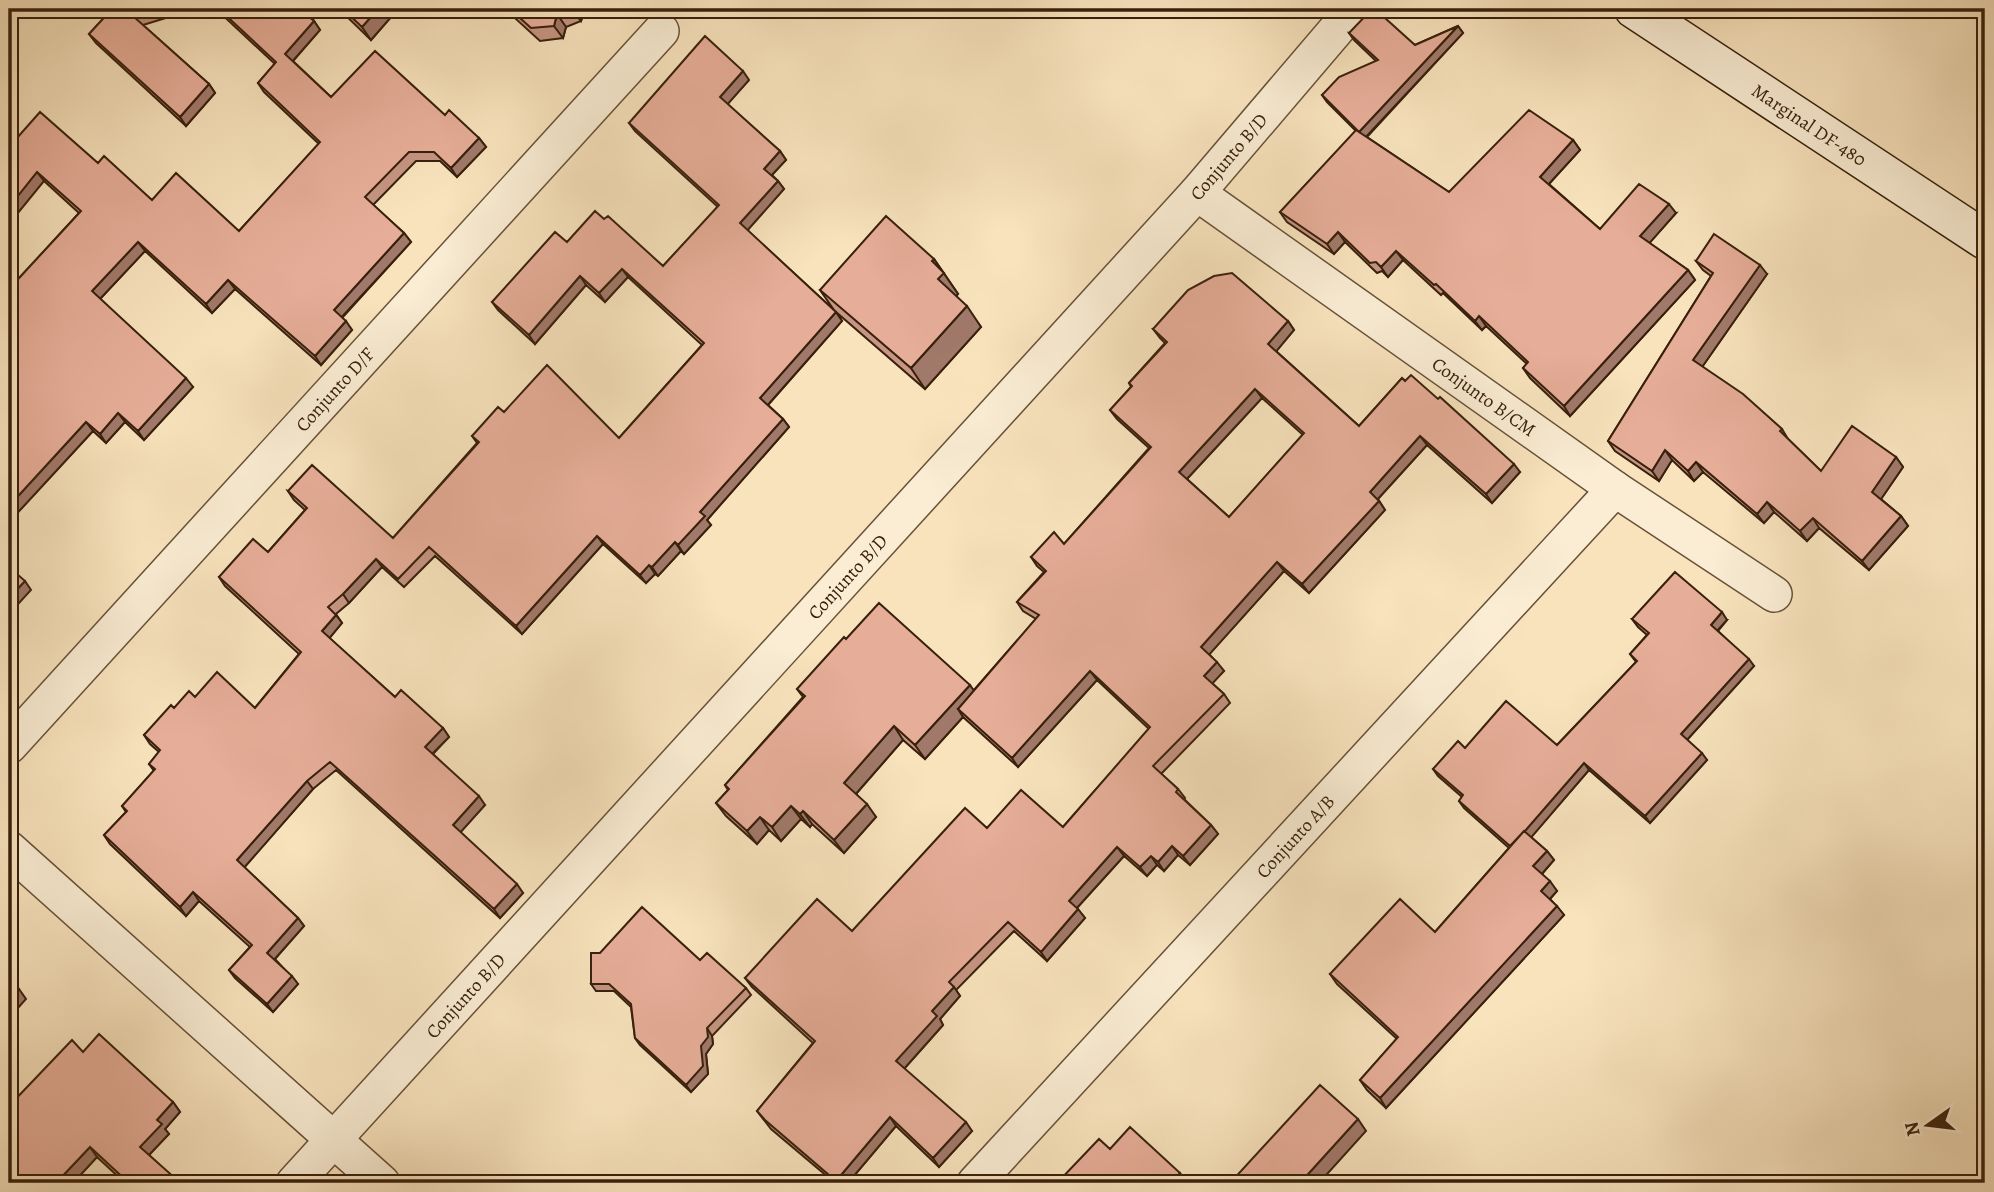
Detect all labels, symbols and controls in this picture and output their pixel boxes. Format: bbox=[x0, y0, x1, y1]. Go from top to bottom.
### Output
street label: Marginal DF-480 bbox=[1746, 78, 1871, 173]
street label: Conjunto B/D bbox=[1184, 108, 1274, 206]
street label: Conjunto D/F bbox=[290, 342, 381, 438]
street label: Conjunto B/CM bbox=[1426, 351, 1541, 443]
street label: Conjunto B/D bbox=[802, 529, 894, 626]
street label: Conjunto A/B bbox=[1251, 789, 1341, 884]
street label: Conjunto B/D bbox=[420, 948, 512, 1044]
north arrow bbox=[1892, 1090, 1962, 1160]
text: N bbox=[1898, 1119, 1927, 1139]

